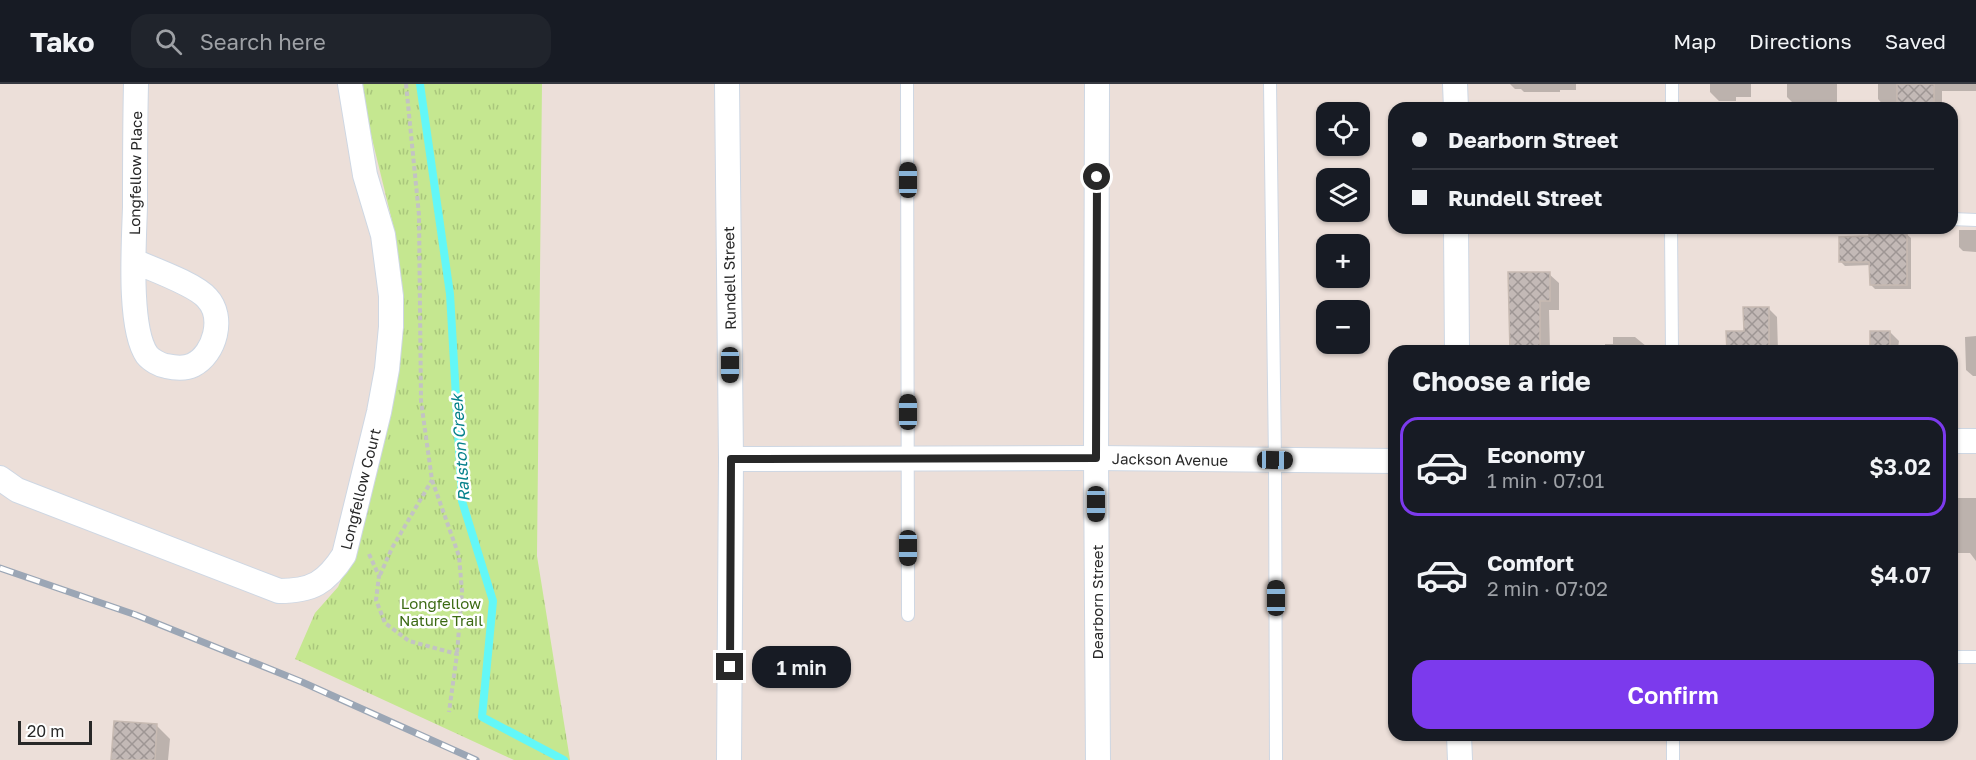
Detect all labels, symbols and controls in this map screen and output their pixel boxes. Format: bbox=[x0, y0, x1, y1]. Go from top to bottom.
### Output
search box bbox=[131, 14, 551, 68]
text: Tako bbox=[30, 25, 95, 58]
icon: search bbox=[152, 25, 185, 58]
text: Search here bbox=[200, 28, 326, 55]
text: Map bbox=[1673, 28, 1716, 54]
text: Directions bbox=[1749, 28, 1852, 54]
text: Saved bbox=[1885, 28, 1946, 54]
map controls bbox=[1316, 102, 1370, 354]
button: locate bbox=[1316, 102, 1370, 156]
street label: Longfellow Place bbox=[125, 111, 145, 235]
text: Dearborn Street bbox=[1448, 126, 1618, 153]
car bbox=[899, 162, 917, 198]
route start bbox=[1083, 163, 1110, 190]
button: layers bbox=[1316, 168, 1370, 222]
text: Rundell Street bbox=[1448, 184, 1602, 211]
street label: Rundell Street bbox=[719, 226, 739, 330]
button: + bbox=[1316, 234, 1370, 288]
button: − bbox=[1316, 300, 1370, 354]
car bbox=[721, 347, 739, 383]
text: Choose a ride bbox=[1412, 365, 1591, 397]
water label: Ralston Creek bbox=[446, 392, 474, 502]
car bbox=[899, 394, 917, 430]
street label: Longfellow Court bbox=[336, 426, 384, 552]
icon: car bbox=[1415, 440, 1469, 494]
text: Economy bbox=[1487, 441, 1585, 468]
street label: Jackson Avenue bbox=[1112, 449, 1229, 469]
car bbox=[1257, 451, 1293, 469]
text: $3.02 bbox=[1869, 453, 1931, 480]
text: 1 min · 07:01 bbox=[1487, 468, 1604, 492]
car bbox=[1087, 486, 1105, 522]
car bbox=[899, 530, 917, 566]
street label: Dearborn Street bbox=[1088, 545, 1106, 659]
icon: car bbox=[1415, 548, 1469, 602]
text: Comfort bbox=[1487, 549, 1574, 576]
text: $4.07 bbox=[1870, 561, 1931, 588]
text: 2 min · 07:02 bbox=[1487, 576, 1608, 600]
car bbox=[1267, 580, 1285, 616]
park label: Longfellow Nature Trail bbox=[399, 594, 483, 629]
callout: 1 min bbox=[751, 646, 850, 688]
route end bbox=[716, 653, 743, 680]
text: 1 min bbox=[776, 655, 827, 679]
button: Confirm bbox=[1412, 660, 1934, 729]
scale bar bbox=[18, 718, 92, 746]
text: 20 m bbox=[27, 721, 64, 741]

